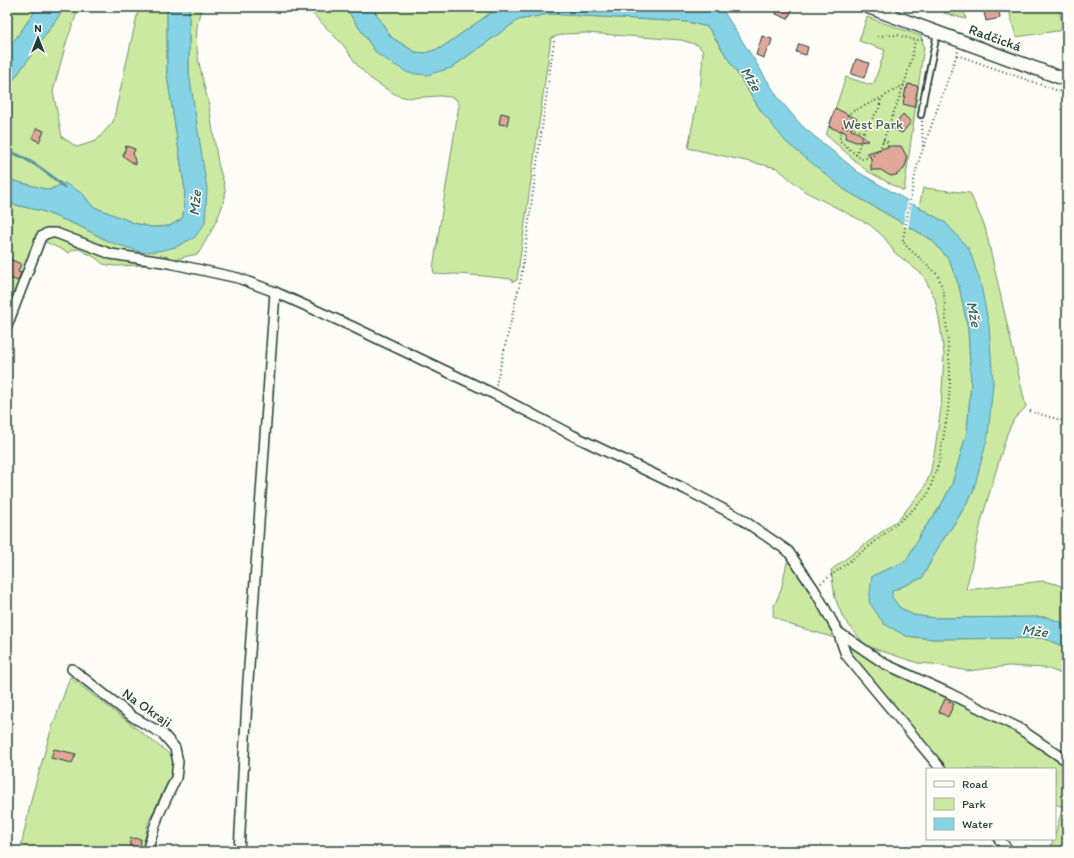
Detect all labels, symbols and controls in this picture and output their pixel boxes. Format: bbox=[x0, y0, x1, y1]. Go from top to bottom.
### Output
north arrow bbox=[18, 18, 58, 58]
street label: Radčická bbox=[966, 21, 1024, 56]
text: N bbox=[34, 22, 42, 35]
water label: Mže bbox=[737, 63, 766, 95]
park label: West Park bbox=[843, 116, 904, 133]
water label: Mže bbox=[185, 188, 205, 217]
water label: Mže bbox=[963, 300, 985, 329]
water label: Mže bbox=[1021, 621, 1050, 641]
street label: Na Okraji bbox=[119, 685, 175, 731]
legend bbox=[926, 768, 1056, 840]
text: Road bbox=[962, 777, 988, 791]
text: Park bbox=[962, 797, 986, 811]
text: Water bbox=[962, 817, 993, 831]

